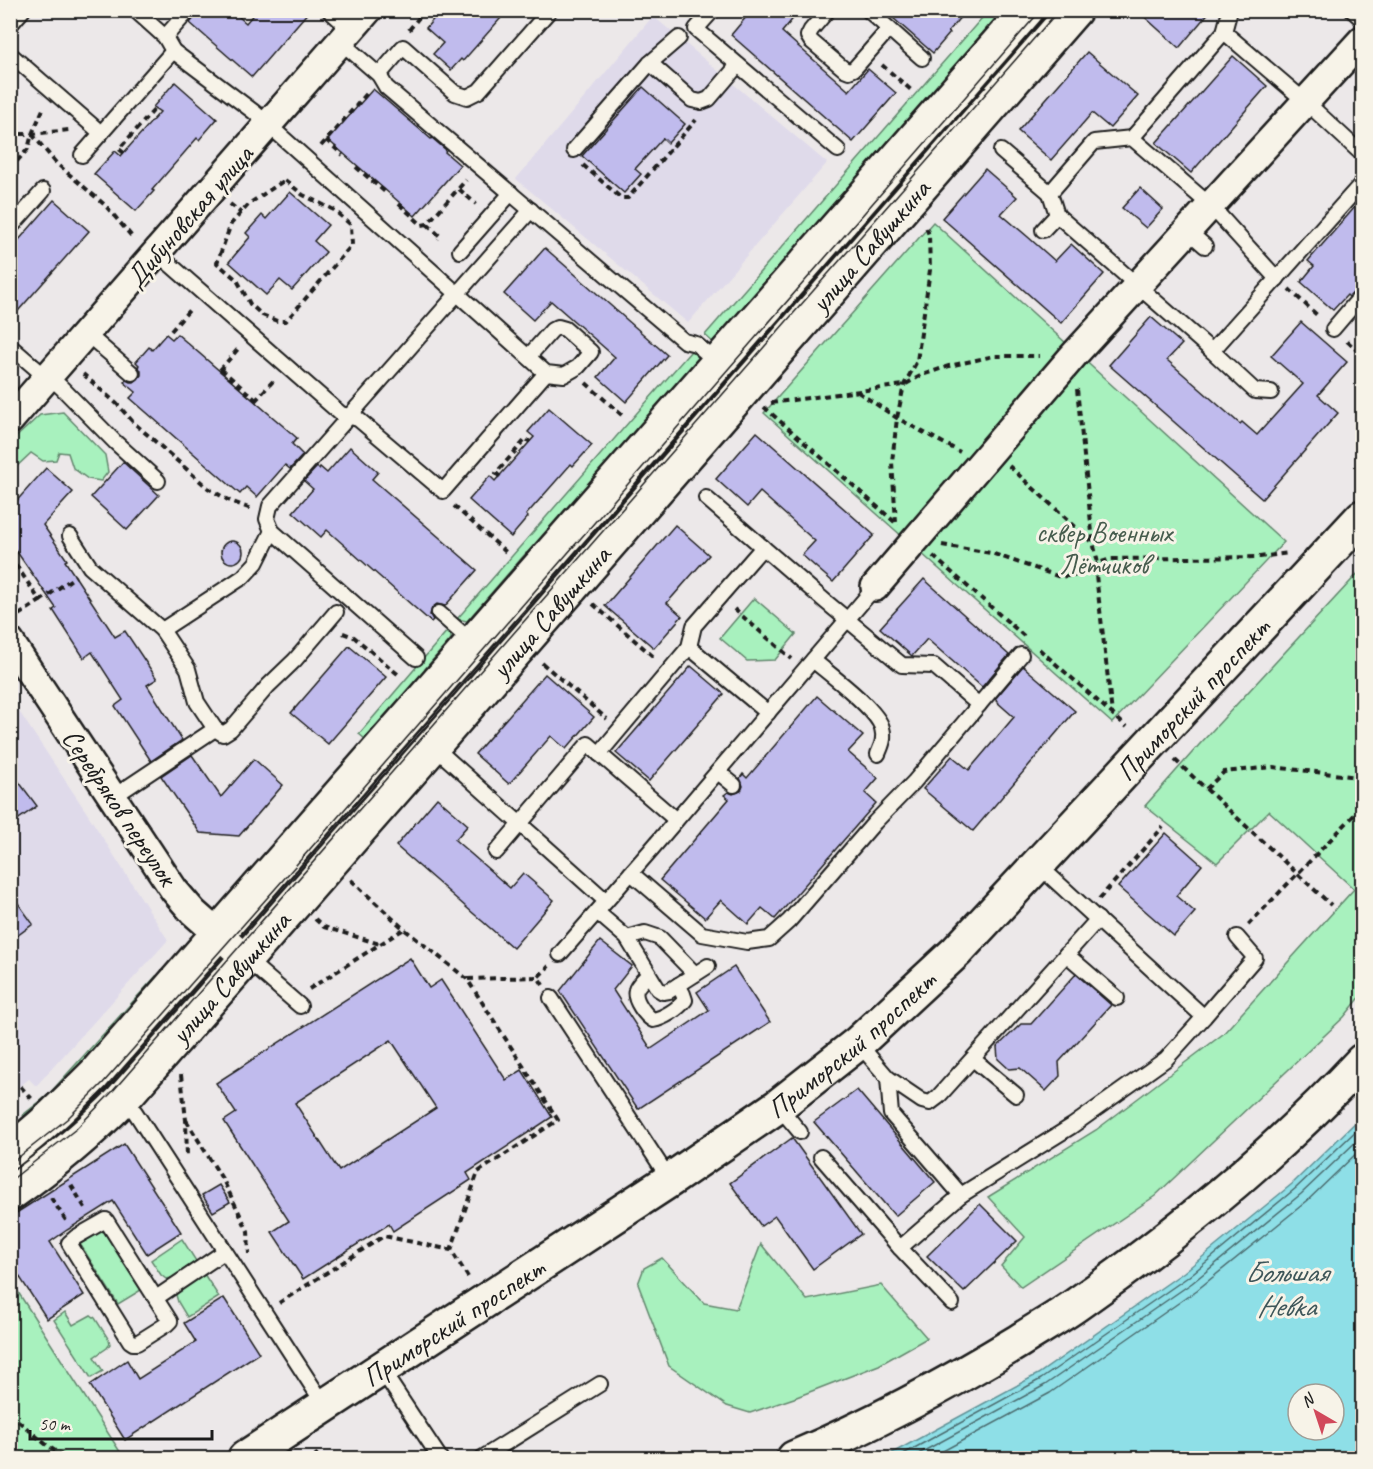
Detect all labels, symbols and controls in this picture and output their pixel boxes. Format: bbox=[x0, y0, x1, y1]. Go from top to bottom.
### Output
street label: Дибуновская улица bbox=[118, 136, 262, 294]
street label: улица Савушкина bbox=[801, 170, 938, 321]
park label: сквер Военных Лётчиков bbox=[1036, 515, 1175, 582]
street label: улица Савушкина bbox=[482, 537, 619, 687]
street label: Приморский проспект bbox=[1108, 609, 1278, 788]
street label: Серебряков переулок bbox=[55, 722, 186, 894]
street label: улица Савушкина bbox=[161, 902, 299, 1052]
street label: Приморский проспект bbox=[761, 961, 944, 1126]
street label: Приморский проспект bbox=[356, 1249, 552, 1394]
water label: Большая Невка bbox=[1245, 1253, 1332, 1325]
north arrow bbox=[1286, 1382, 1346, 1442]
text: N bbox=[1297, 1388, 1320, 1412]
scale bar bbox=[30, 1403, 212, 1441]
text: 50 m bbox=[39, 1413, 72, 1435]

